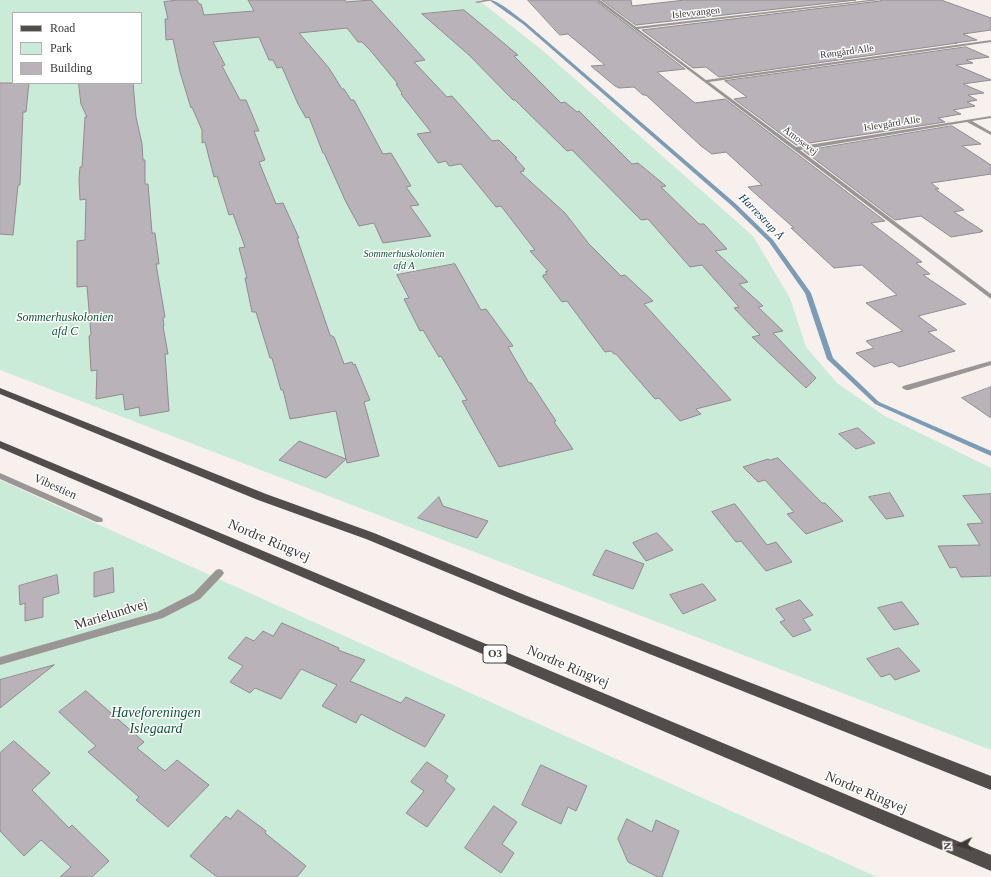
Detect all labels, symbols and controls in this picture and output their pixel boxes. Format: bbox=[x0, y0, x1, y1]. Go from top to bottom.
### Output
street label: Islevvangen bbox=[671, 5, 721, 21]
legend bbox=[12, 12, 142, 84]
text: Road bbox=[50, 21, 75, 35]
text: Park bbox=[50, 41, 72, 55]
street label: Røngård Alle bbox=[819, 42, 875, 62]
text: Building bbox=[50, 61, 92, 75]
street label: Islevgård Alle bbox=[863, 114, 921, 134]
street label: Åmosevej bbox=[780, 124, 820, 158]
water label: Harrestrup Å bbox=[736, 191, 786, 243]
park label: Sommerhuskolonien afd A bbox=[364, 248, 444, 272]
park label: Sommerhuskolonien afd C bbox=[16, 311, 114, 339]
street label: Vibestien bbox=[31, 471, 79, 503]
street label: Nordre Ringvej bbox=[225, 516, 313, 566]
street label: Marielundvej bbox=[72, 596, 150, 634]
street label: Nordre Ringvej bbox=[524, 642, 612, 692]
road number: O3 bbox=[483, 645, 507, 663]
park label: Haveforeningen Islegaard bbox=[111, 705, 201, 738]
street label: Nordre Ringvej bbox=[822, 768, 910, 818]
north arrow bbox=[939, 825, 979, 865]
text: N bbox=[941, 842, 953, 851]

